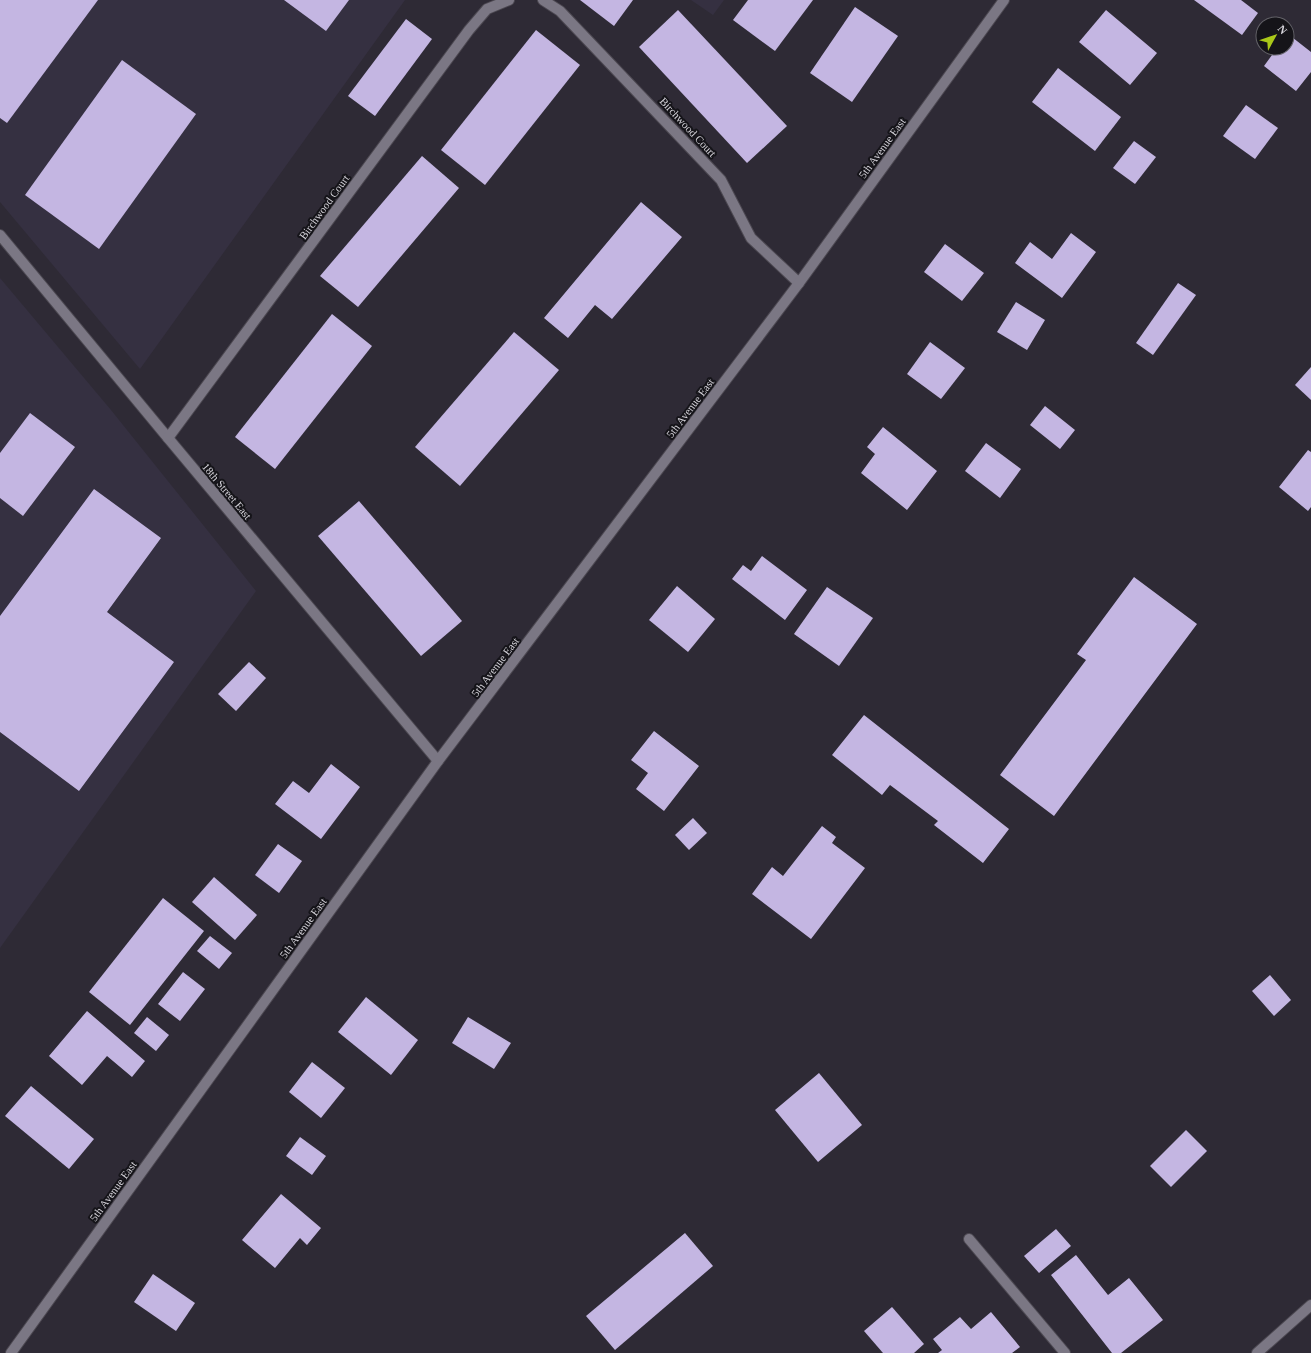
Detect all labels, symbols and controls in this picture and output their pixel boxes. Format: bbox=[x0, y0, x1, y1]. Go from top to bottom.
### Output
north arrow bbox=[1255, 16, 1295, 56]
text: N bbox=[1276, 23, 1290, 37]
street label: Birchwood Court bbox=[657, 95, 719, 159]
street label: 5th Avenue East bbox=[856, 116, 908, 180]
street label: Birchwood Court bbox=[297, 172, 351, 242]
street label: 5th Avenue East bbox=[664, 376, 716, 440]
street label: 18th Street East bbox=[200, 460, 254, 522]
street label: 5th Avenue East bbox=[469, 635, 521, 699]
street label: 5th Avenue East bbox=[277, 896, 329, 960]
street label: 5th Avenue East bbox=[87, 1159, 139, 1223]

